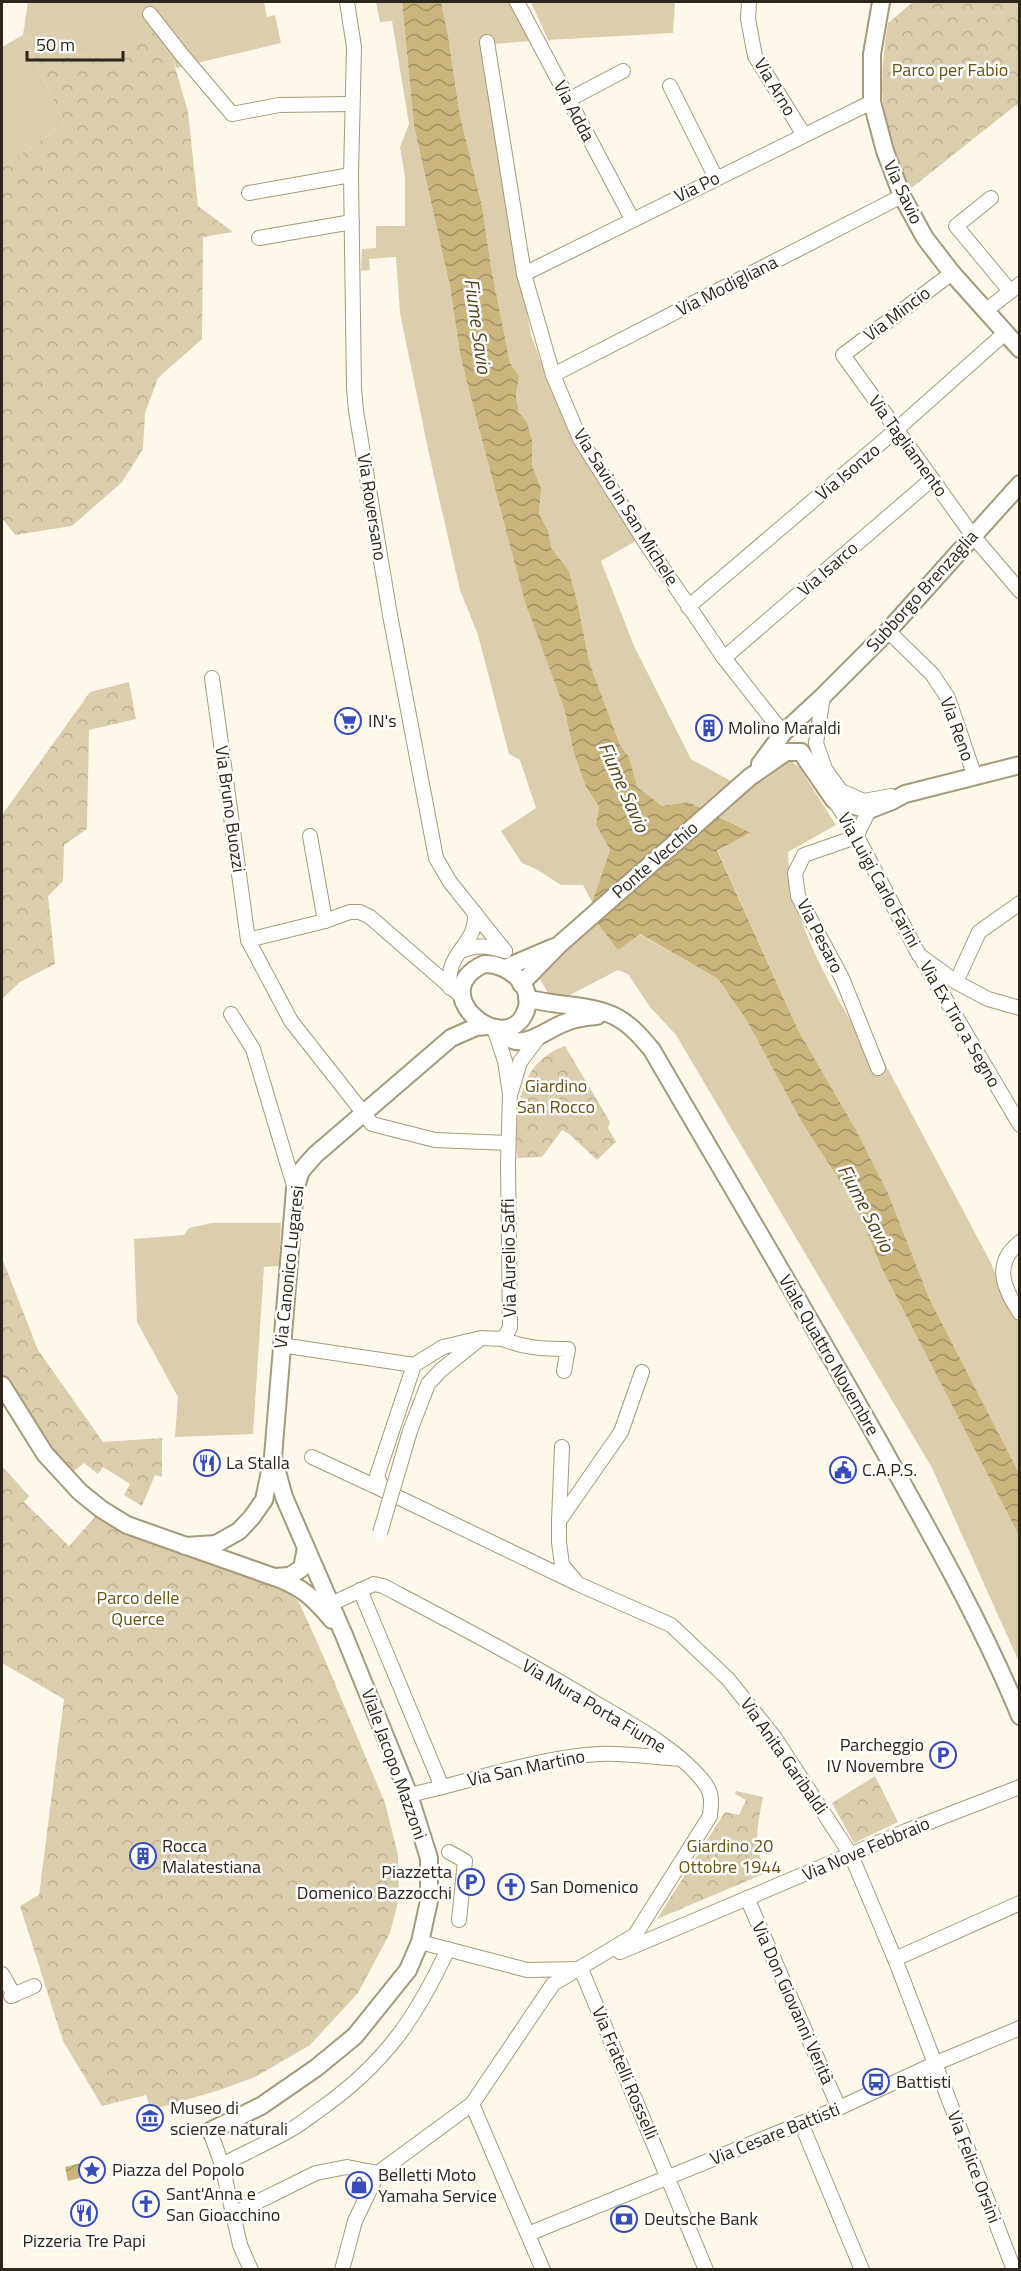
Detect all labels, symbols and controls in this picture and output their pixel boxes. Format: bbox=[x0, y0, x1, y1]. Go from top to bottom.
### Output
scale bar bbox=[27, 24, 123, 62]
text: 50 m bbox=[36, 31, 75, 58]
street label: Via Arno bbox=[747, 53, 803, 121]
park label: Parco per Fabio bbox=[892, 56, 1008, 83]
street label: Via Adda bbox=[547, 75, 602, 146]
street label: Via Savio bbox=[877, 155, 930, 228]
street label: Via Po bbox=[670, 164, 724, 209]
street label: Via Modigliana bbox=[671, 248, 782, 323]
water label: Fiume Savio bbox=[456, 276, 501, 377]
street label: Via Mincio bbox=[858, 280, 936, 348]
street label: Via Tagliamento bbox=[862, 389, 955, 502]
street label: Via Savio in San Michele bbox=[567, 423, 686, 591]
street label: Via Isonzo bbox=[810, 437, 886, 507]
street label: Via Roversano bbox=[351, 451, 394, 562]
street label: Subborgo Brenzaglia bbox=[859, 524, 984, 658]
street label: Via Isarco bbox=[791, 535, 864, 603]
street label: Via Reno bbox=[933, 693, 982, 765]
supermarket icon: IN's bbox=[333, 706, 363, 736]
place label: IN's bbox=[368, 707, 397, 734]
building icon: Molino Maraldi bbox=[694, 713, 724, 743]
place label: Molino Maraldi bbox=[728, 714, 841, 741]
water label: Fiume Savio bbox=[591, 737, 659, 838]
street label: Via Bruno Buozzi bbox=[208, 744, 253, 874]
street label: Via Luigi Carlo Farini bbox=[831, 807, 928, 952]
street label: Ponte Vecchio bbox=[606, 814, 704, 905]
street label: Via Pesaro bbox=[790, 894, 851, 978]
street label: Via Ex Tiro a Segno bbox=[913, 955, 1008, 1092]
park label: Giardino San Rocco bbox=[517, 1072, 595, 1120]
water label: Fiume Savio bbox=[830, 1158, 903, 1258]
street label: Via Canonico Lugaresi bbox=[267, 1184, 311, 1350]
street label: Via Aurelio Saffi bbox=[494, 1198, 523, 1318]
street label: Viale Quattro Novembre bbox=[772, 1269, 887, 1440]
restaurant icon: La Stalla bbox=[192, 1448, 222, 1478]
place label: La Stalla bbox=[226, 1449, 290, 1476]
public building icon: C.A.P.S. bbox=[828, 1455, 858, 1485]
place label: C.A.P.S. bbox=[862, 1456, 917, 1483]
park label: Parco delle Querce bbox=[97, 1584, 179, 1632]
street label: Via Mura Porta Fiume bbox=[517, 1652, 672, 1759]
street label: Viale Jacopo Mazzoni bbox=[355, 1685, 434, 1843]
street label: Via Anita Garibaldi bbox=[734, 1692, 835, 1820]
place label: Parcheggio IV Novembre bbox=[826, 1731, 924, 1779]
parking icon: Parcheggio IV Novembre bbox=[928, 1740, 958, 1770]
street label: Via San Martino bbox=[465, 1742, 587, 1793]
street label: Via Nove Febbraio bbox=[798, 1809, 934, 1888]
place label: Rocca Malatestiana bbox=[162, 1832, 261, 1880]
park label: Giardino 20 Ottobre 1944 bbox=[679, 1832, 781, 1880]
building icon: Rocca Malatestiana bbox=[128, 1841, 158, 1871]
place label: Piazzetta Domenico Bazzocchi bbox=[297, 1858, 452, 1906]
parking icon: Piazzetta Domenico Bazzocchi bbox=[456, 1867, 486, 1897]
church icon: San Domenico bbox=[496, 1872, 526, 1902]
place label: San Domenico bbox=[530, 1873, 639, 1900]
street label: Via Don Giovanni Verità bbox=[745, 1917, 842, 2089]
street label: Via Fratelli Rosselli bbox=[585, 2002, 666, 2143]
bus stop icon: Battisti bbox=[861, 2067, 891, 2097]
place label: Battisti bbox=[896, 2068, 951, 2095]
place label: Museo di scienze naturali bbox=[170, 2094, 288, 2142]
street label: Via Cesare Battisti bbox=[706, 2095, 844, 2172]
museum icon: Museo di scienze naturali bbox=[135, 2103, 165, 2133]
street label: Via Felice Orsini bbox=[941, 2107, 1008, 2227]
place icon: Piazza del Popolo bbox=[77, 2155, 107, 2185]
place label: Piazza del Popolo bbox=[112, 2156, 244, 2183]
place label: Belletti Moto Yamaha Service bbox=[378, 2161, 497, 2209]
shop icon: Belletti Moto Yamaha Service bbox=[344, 2170, 374, 2200]
place label: Sant'Anna e San Gioacchino bbox=[166, 2180, 280, 2228]
church icon: Sant'Anna e San Gioacchino bbox=[131, 2189, 161, 2219]
restaurant icon: Pizzeria Tre Papi bbox=[69, 2198, 99, 2228]
bank icon: Deutsche Bank bbox=[609, 2204, 639, 2234]
place label: Deutsche Bank bbox=[644, 2205, 758, 2232]
place label: Pizzeria Tre Papi bbox=[22, 2227, 146, 2254]

